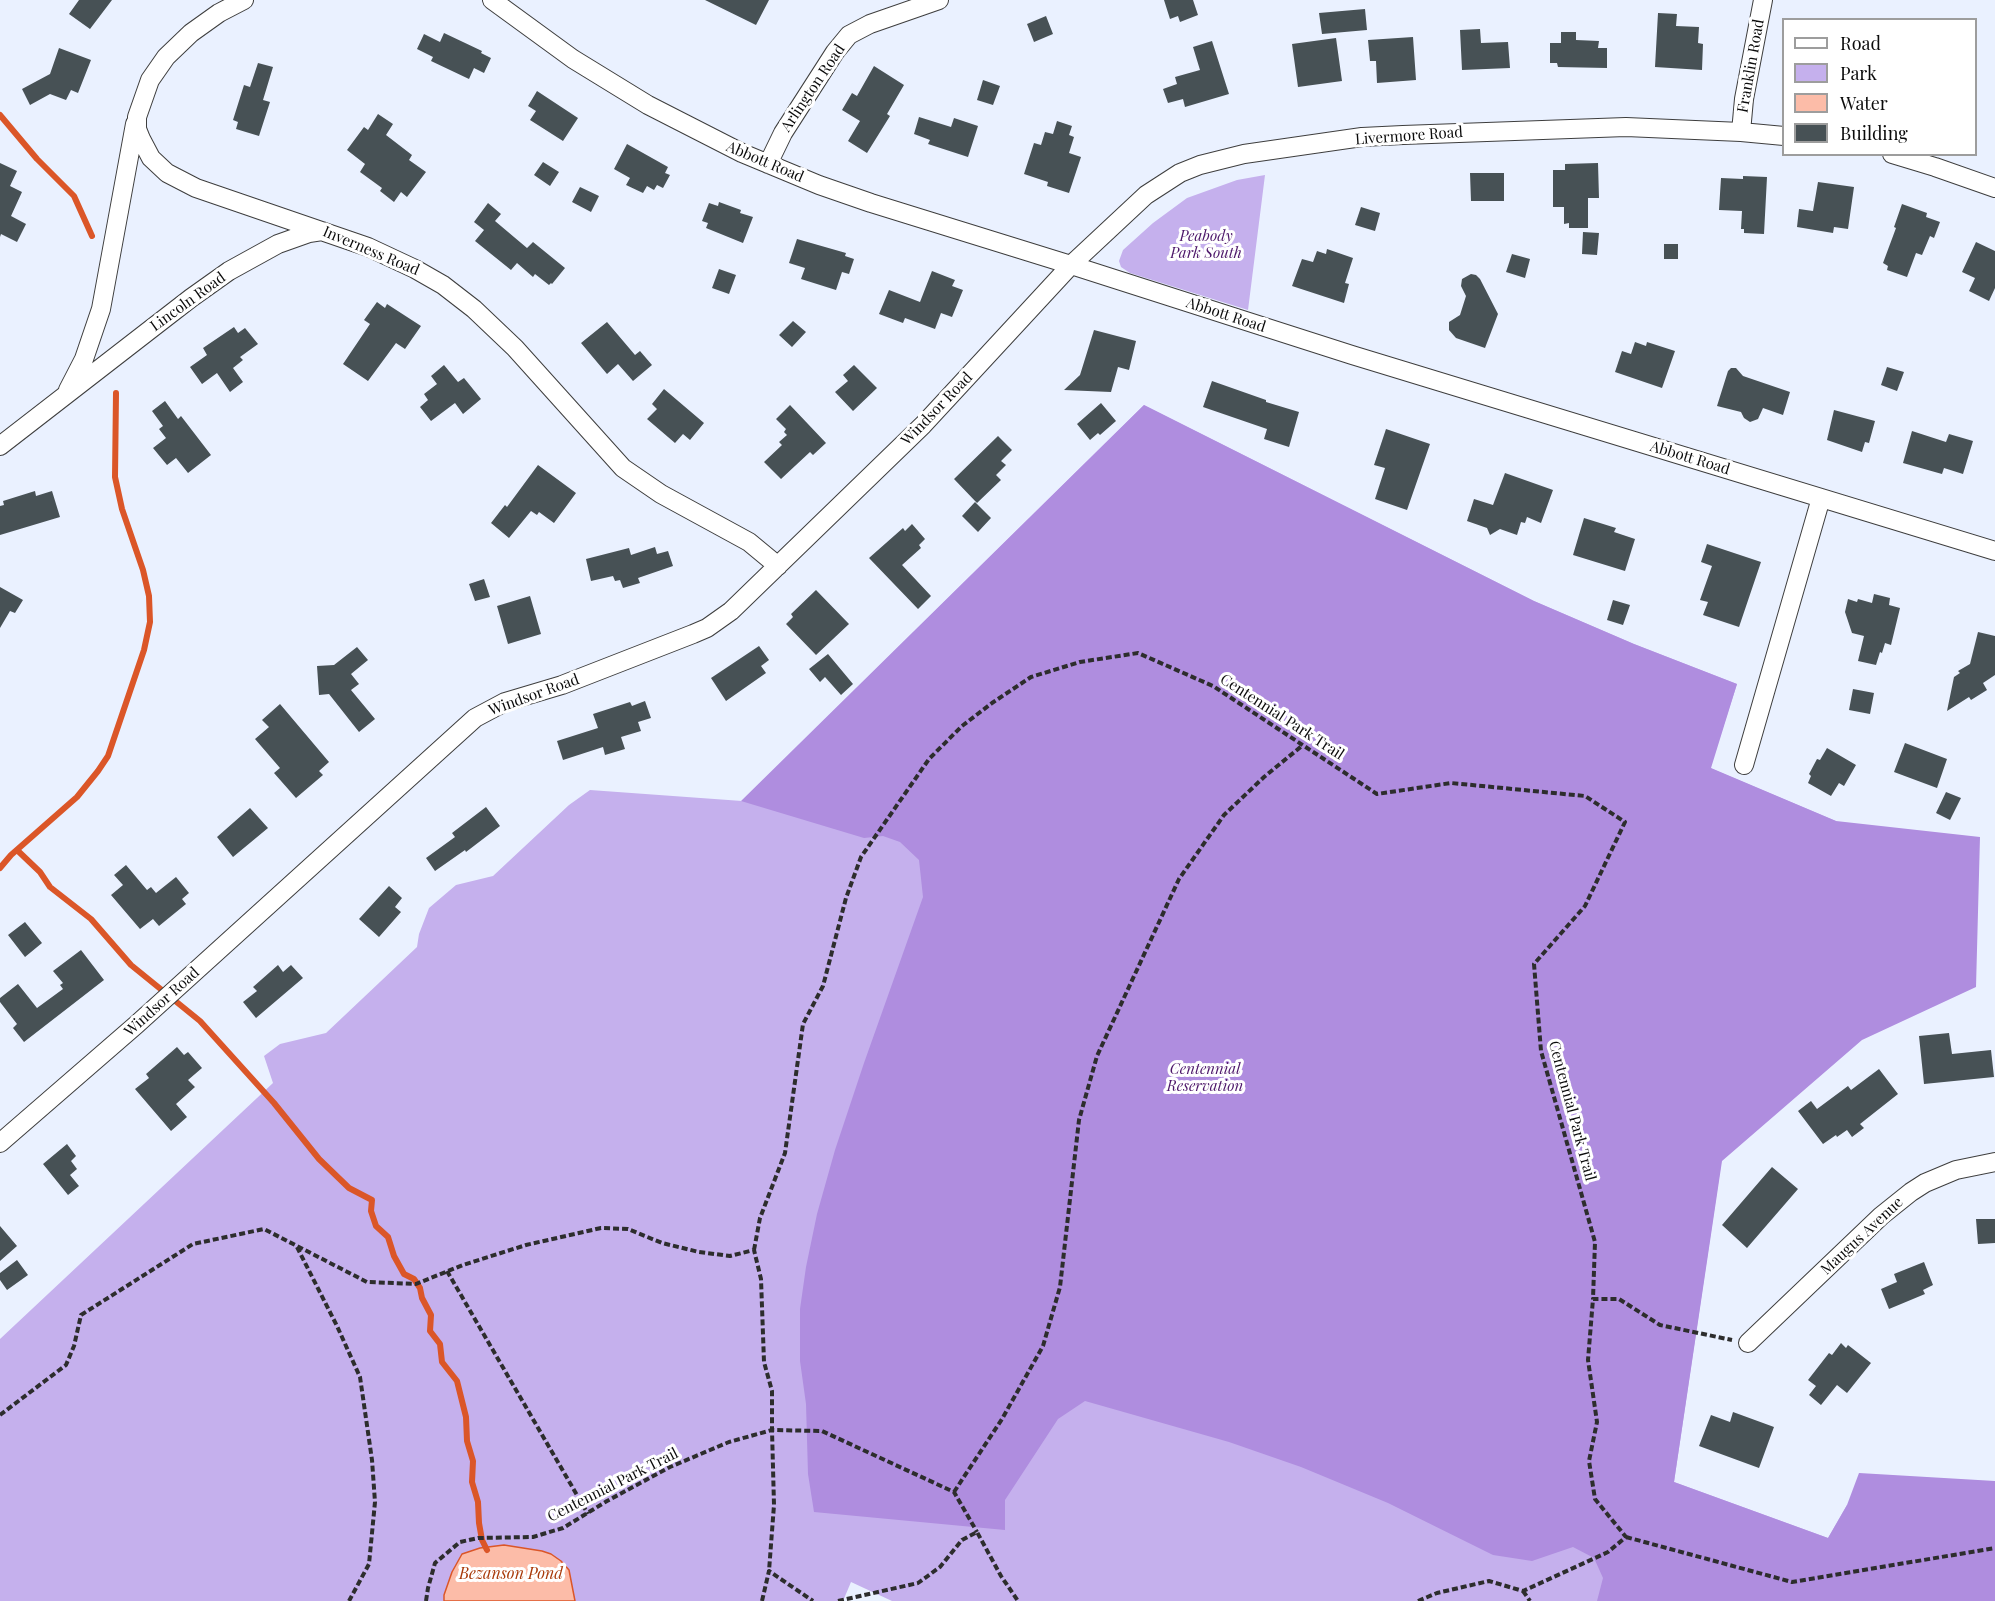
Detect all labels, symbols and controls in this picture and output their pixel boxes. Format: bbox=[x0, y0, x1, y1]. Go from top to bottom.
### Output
street label: Franklin Road bbox=[1734, 18, 1768, 114]
legend bbox=[1782, 18, 1977, 156]
text: Road bbox=[1840, 31, 1881, 55]
street label: Arlington Road bbox=[777, 41, 849, 135]
text: Park bbox=[1840, 61, 1877, 85]
text: Water bbox=[1840, 91, 1888, 115]
text: Building bbox=[1840, 121, 1908, 145]
street label: Livermore Road bbox=[1354, 123, 1464, 149]
street label: Abbott Road bbox=[724, 138, 806, 186]
street label: Inverness Road bbox=[320, 223, 422, 279]
park label: Peabody Park South bbox=[1170, 227, 1242, 262]
street label: Lincoln Road bbox=[147, 269, 229, 335]
street label: Abbott Road bbox=[1184, 294, 1268, 336]
street label: Windsor Road bbox=[898, 369, 976, 449]
street label: Abbott Road bbox=[1648, 437, 1732, 479]
street label: Windsor Road bbox=[486, 670, 582, 720]
street label: Centennial Park Trail bbox=[1217, 670, 1347, 764]
street label: Windsor Road bbox=[121, 964, 203, 1040]
street label: Centennial Park Trail bbox=[1545, 1039, 1599, 1183]
park label: Centennial Reservation bbox=[1167, 1060, 1243, 1095]
street label: Maugus Avenue bbox=[1817, 1193, 1907, 1279]
street label: Centennial Park Trail bbox=[545, 1444, 681, 1526]
water label: Bezanson Pond bbox=[459, 1564, 563, 1584]

